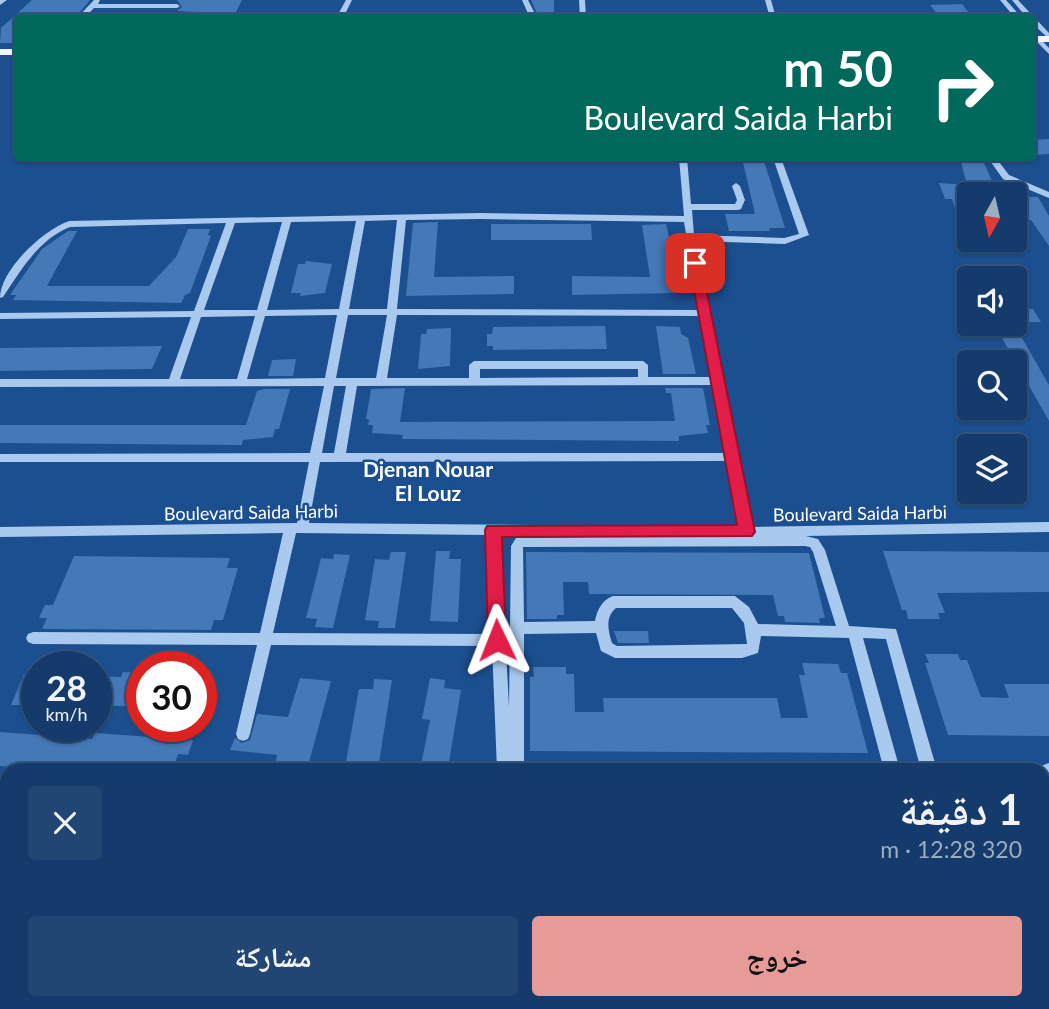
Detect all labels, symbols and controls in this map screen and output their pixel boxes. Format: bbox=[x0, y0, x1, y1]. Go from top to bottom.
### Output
text: 50 m bbox=[783, 39, 893, 97]
icon: right bbox=[917, 42, 1008, 133]
text: Boulevard Saida Harbi bbox=[583, 98, 893, 137]
north arrow bbox=[957, 182, 1027, 252]
map controls bbox=[957, 182, 1027, 504]
pin bbox=[665, 233, 725, 293]
icon: arrive bbox=[676, 244, 714, 282]
button: sound bbox=[957, 266, 1027, 336]
button: search bbox=[957, 350, 1027, 420]
button: layers bbox=[957, 434, 1027, 504]
district label: Djenan Nouar El Louz bbox=[363, 456, 493, 505]
street label: Boulevard Saida Harbi bbox=[164, 499, 338, 525]
street label: Boulevard Saida Harbi bbox=[773, 500, 947, 526]
position arrow bbox=[460, 603, 534, 677]
speed limit sign: 30 bbox=[126, 651, 217, 742]
text: 28 bbox=[46, 666, 87, 708]
text: km/h bbox=[45, 703, 88, 725]
text: 1 دقيقة bbox=[899, 784, 1022, 834]
button: close bbox=[28, 786, 102, 860]
text: 320 m · 12:28 bbox=[880, 835, 1022, 863]
button: مشاركة bbox=[28, 916, 518, 996]
button: خروج bbox=[532, 916, 1022, 996]

